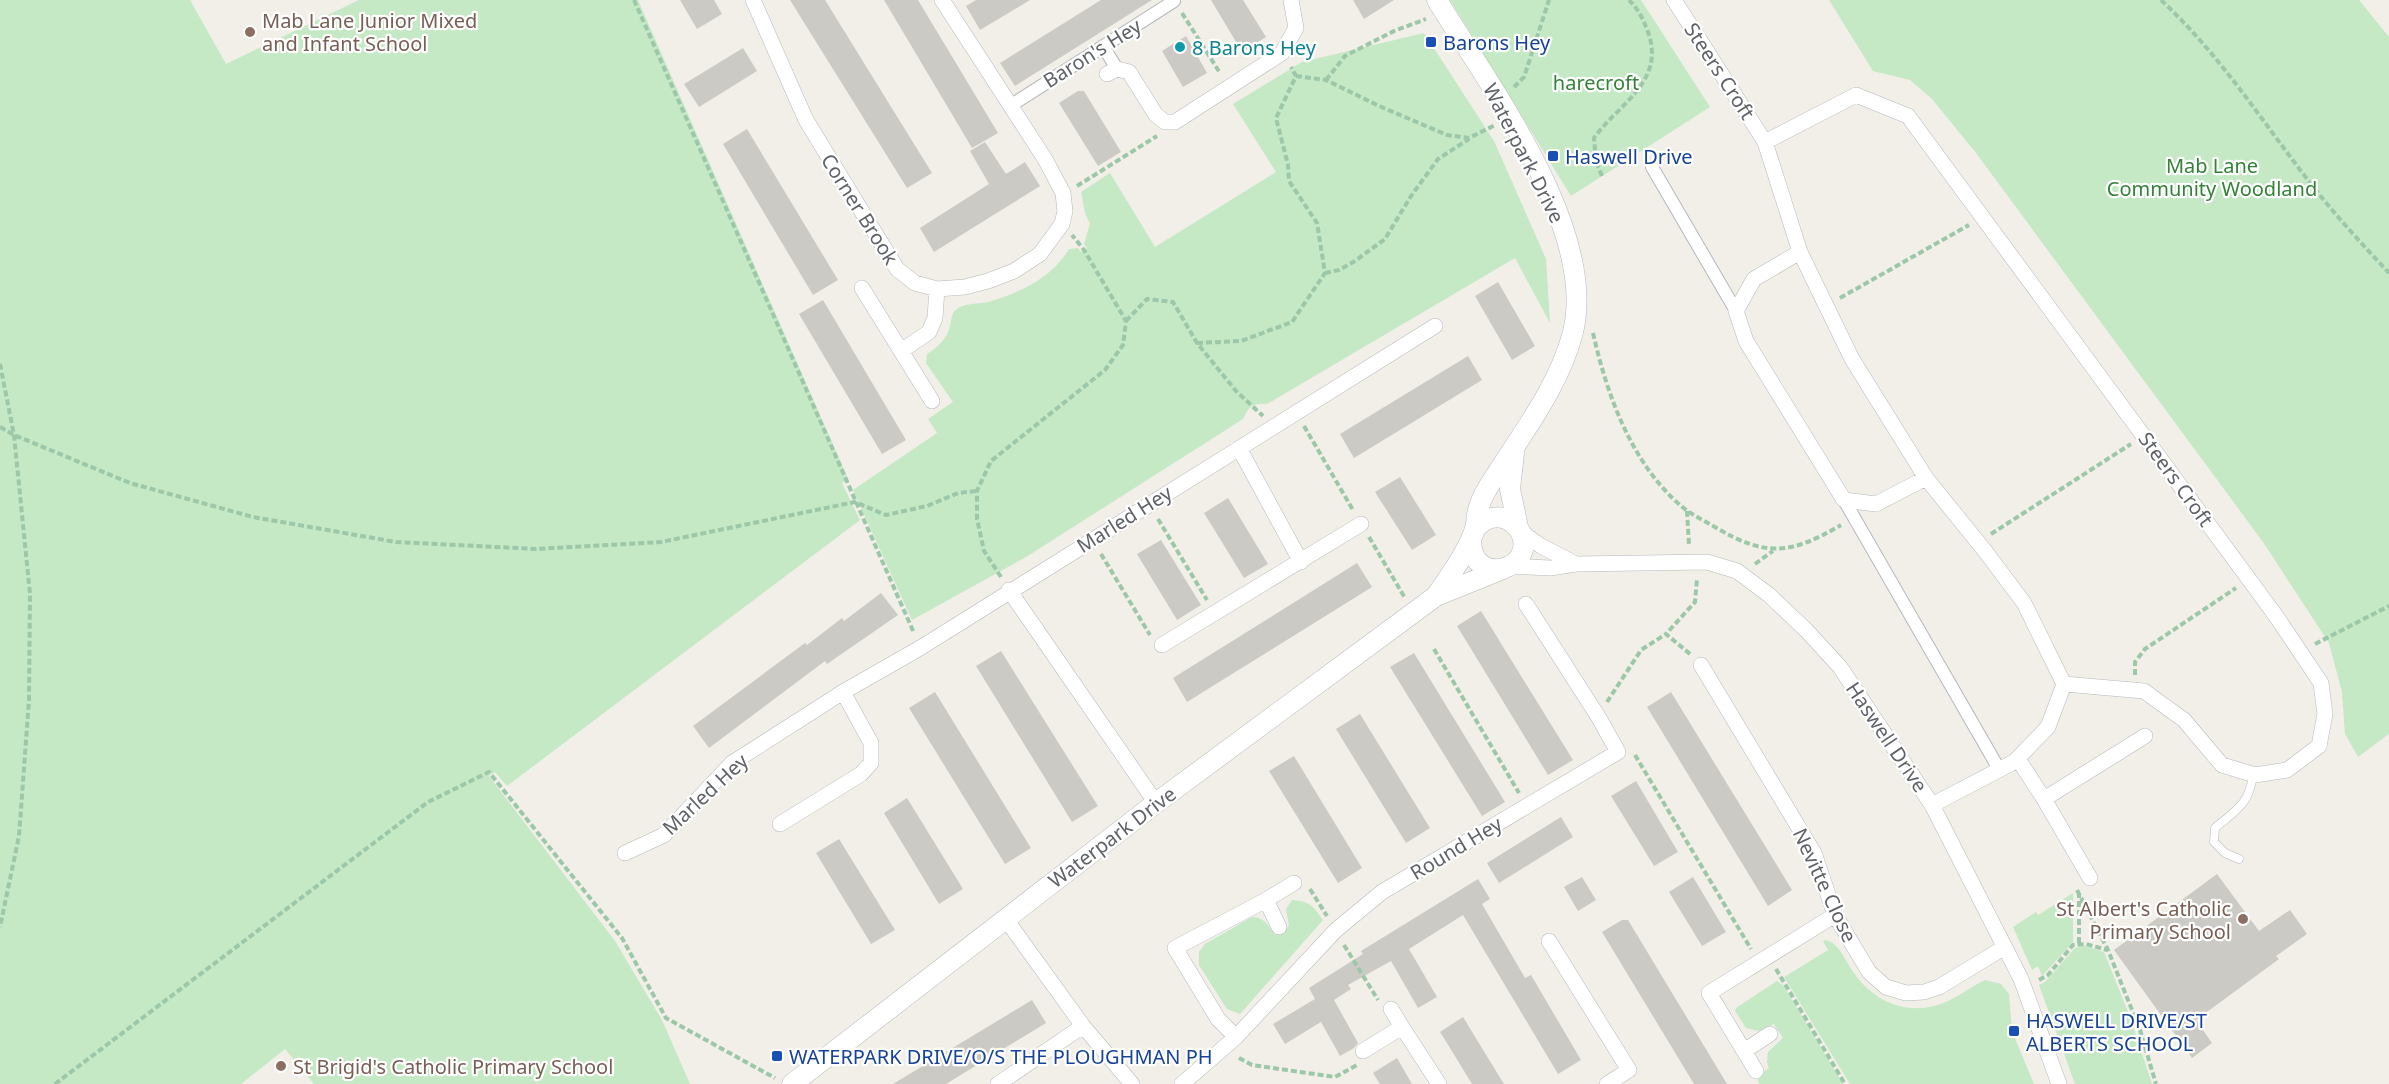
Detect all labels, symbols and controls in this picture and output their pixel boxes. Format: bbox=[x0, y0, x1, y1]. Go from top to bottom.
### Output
place label: Mab Lane Junior Mixed and Infant School bbox=[262, 7, 477, 57]
street label: Baron's Hey bbox=[1038, 12, 1147, 94]
street label: Steers Croft bbox=[1679, 17, 1761, 125]
marker: Mab Lane Junior Mixed and Infant School bbox=[243, 25, 257, 39]
place label: Barons Hey bbox=[1443, 29, 1551, 56]
place label: 8 Barons Hey bbox=[1192, 34, 1317, 61]
marker: Barons Hey bbox=[1424, 35, 1438, 49]
marker: 8 Barons Hey bbox=[1173, 40, 1187, 54]
park label: harecroft bbox=[1553, 69, 1639, 96]
street label: Waterpark Drive bbox=[1477, 79, 1571, 227]
place label: Haswell Drive bbox=[1565, 143, 1693, 170]
street label: Corner Brook bbox=[815, 148, 905, 270]
marker: Haswell Drive bbox=[1546, 149, 1560, 163]
park label: Mab Lane Community Woodland bbox=[2107, 152, 2317, 202]
street label: Steers Croft bbox=[2133, 426, 2219, 532]
street label: Marled Hey bbox=[1071, 479, 1177, 559]
street label: Haswell Drive bbox=[1840, 677, 1934, 797]
street label: Marled Hey bbox=[656, 747, 754, 841]
street label: Waterpark Drive bbox=[1043, 780, 1181, 894]
street label: Round Hey bbox=[1405, 810, 1508, 886]
street label: Nevitte Close bbox=[1787, 824, 1863, 946]
place label: St Albert's Catholic Primary School bbox=[2056, 895, 2231, 945]
marker: St Albert's Catholic Primary School bbox=[2236, 912, 2250, 926]
place label: HASWELL DRIVE/ST ALBERTS SCHOOL bbox=[2026, 1007, 2207, 1057]
marker: HASWELL DRIVE/ST ALBERTS SCHOOL bbox=[2007, 1024, 2021, 1038]
place label: WATERPARK DRIVE/O/S THE PLOUGHMAN PH bbox=[789, 1043, 1213, 1070]
marker: WATERPARK DRIVE/O/S THE PLOUGHMAN PH bbox=[770, 1049, 784, 1063]
place label: St Brigid's Catholic Primary School bbox=[293, 1053, 613, 1080]
marker: St Brigid's Catholic Primary School bbox=[274, 1059, 288, 1073]

